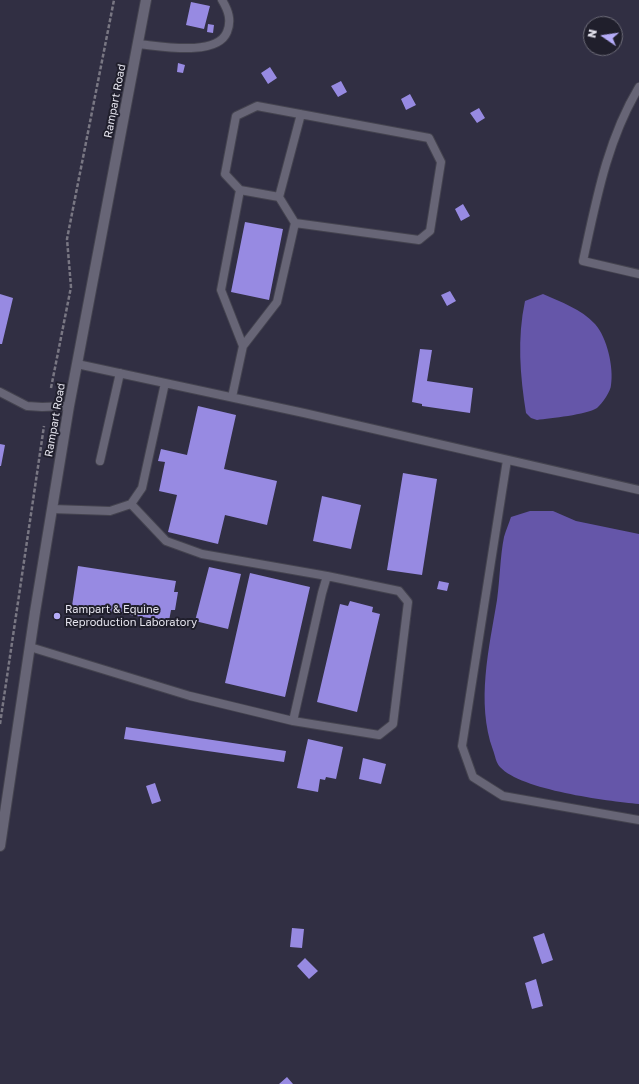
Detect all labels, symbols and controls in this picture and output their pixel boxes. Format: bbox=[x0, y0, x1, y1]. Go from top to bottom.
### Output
north arrow bbox=[583, 16, 623, 56]
text: N bbox=[585, 28, 599, 39]
street label: Rampart Road bbox=[101, 63, 129, 139]
street label: Rampart Road bbox=[42, 382, 68, 458]
place label: Rampart & Equine Reproduction Laboratory bbox=[65, 603, 197, 629]
marker: Rampart & Equine Reproduction Laboratory bbox=[52, 611, 62, 621]

